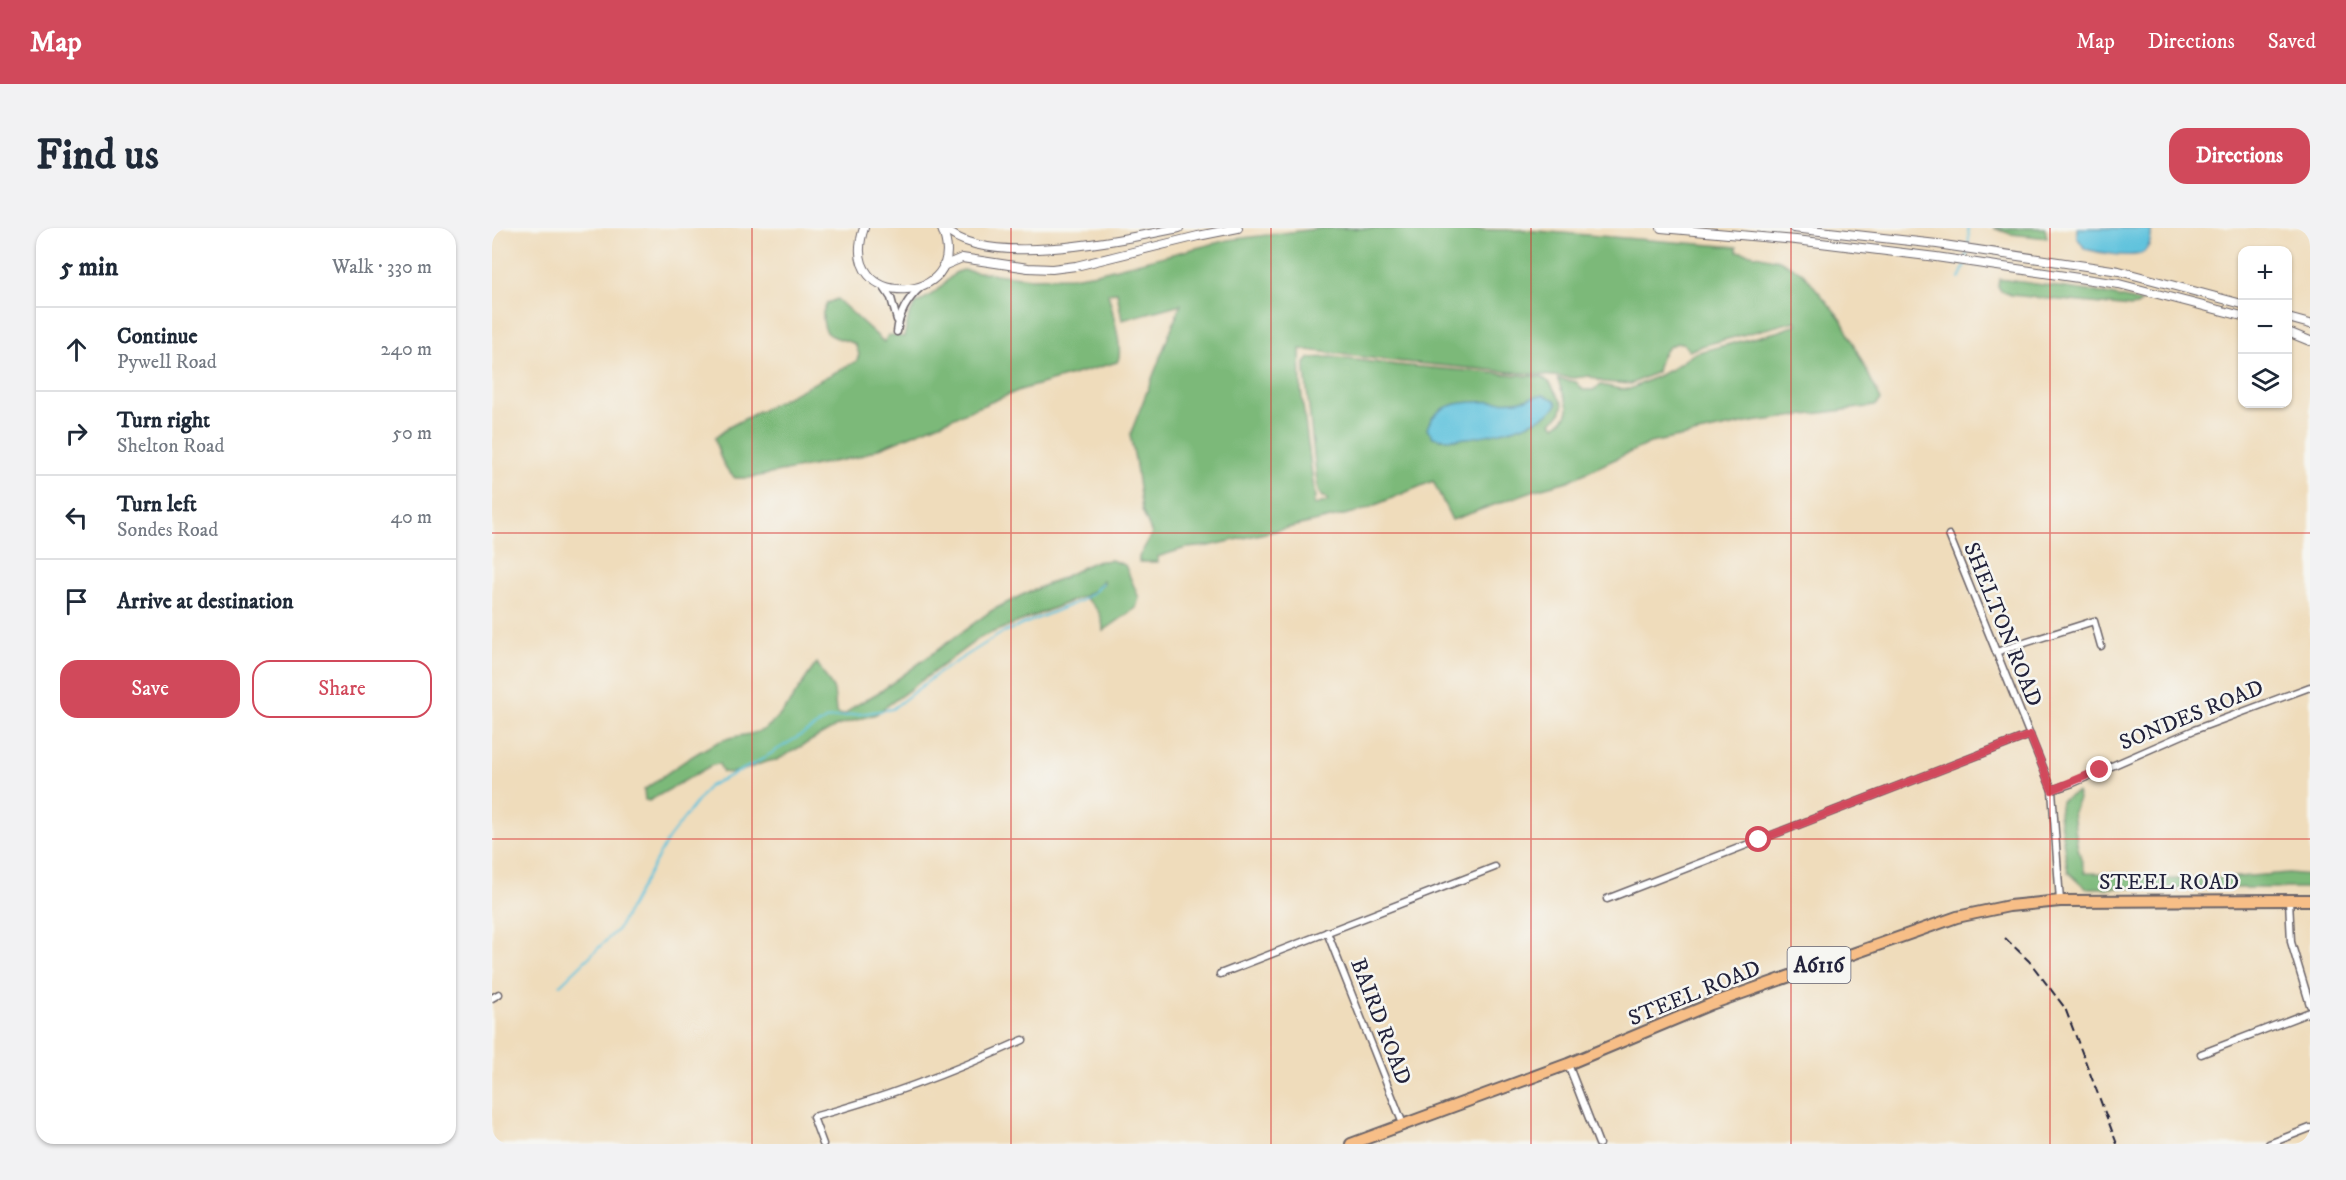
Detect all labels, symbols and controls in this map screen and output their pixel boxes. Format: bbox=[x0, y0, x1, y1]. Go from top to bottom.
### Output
text: Map bbox=[30, 25, 82, 60]
text: Map bbox=[2076, 29, 2115, 55]
text: Directions bbox=[2148, 29, 2235, 55]
text: Saved bbox=[2268, 29, 2316, 55]
button: Directions bbox=[2169, 128, 2310, 184]
text: Find us bbox=[36, 130, 159, 182]
map controls bbox=[2238, 246, 2292, 408]
button: + bbox=[2238, 246, 2292, 300]
text: 5 min bbox=[60, 251, 118, 284]
text: Walk · 330 m bbox=[332, 255, 432, 280]
button: − bbox=[2238, 300, 2292, 354]
text: Continue bbox=[117, 323, 198, 350]
icon: ahead bbox=[60, 333, 93, 366]
text: 240 m bbox=[381, 337, 432, 362]
text: Pywell Road bbox=[117, 350, 217, 375]
button: layers bbox=[2238, 354, 2292, 408]
text: Turn right bbox=[117, 407, 210, 434]
icon: right bbox=[60, 417, 93, 450]
text: 50 m bbox=[392, 421, 432, 446]
text: Shelton Road bbox=[117, 434, 224, 459]
text: Turn left bbox=[117, 491, 197, 518]
icon: left bbox=[60, 501, 93, 534]
text: 40 m bbox=[390, 505, 432, 530]
text: Sondes Road bbox=[117, 518, 218, 543]
street label: SHELTON ROAD bbox=[1957, 538, 2048, 711]
icon: arrive bbox=[60, 585, 93, 618]
text: Arrive at destination bbox=[117, 588, 294, 615]
button: Save bbox=[60, 660, 240, 718]
button: Share bbox=[252, 660, 432, 718]
street label: SONDES ROAD bbox=[2116, 674, 2268, 757]
route end bbox=[2086, 756, 2112, 782]
route start bbox=[1745, 826, 1771, 852]
street label: STEEL ROAD bbox=[2099, 869, 2239, 896]
road number: A6116 bbox=[1788, 947, 1850, 983]
street label: BAIRD ROAD bbox=[1344, 955, 1417, 1088]
street label: STEEL ROAD bbox=[1625, 955, 1765, 1032]

